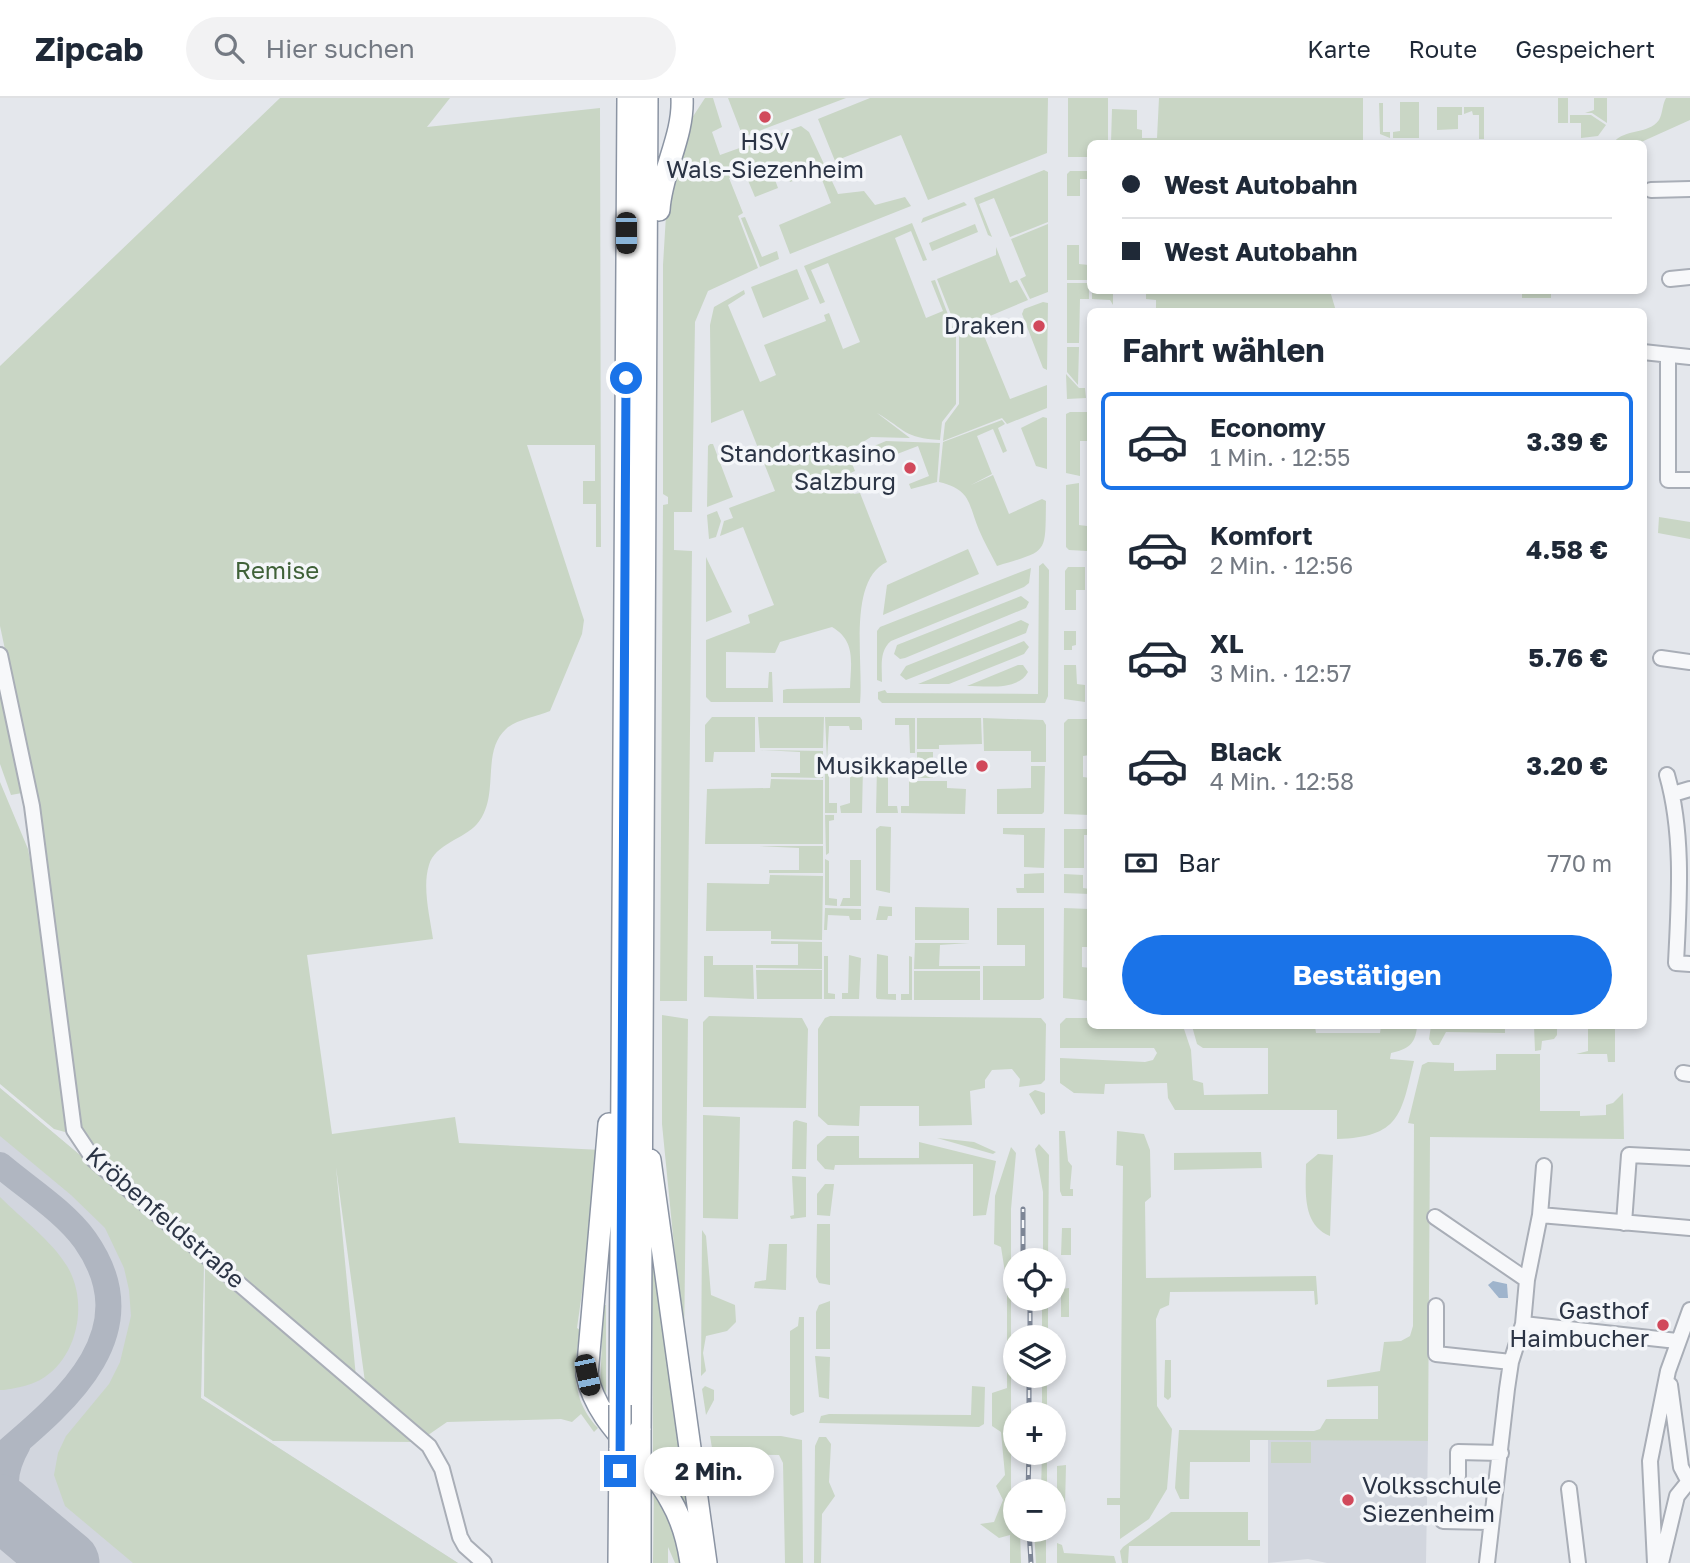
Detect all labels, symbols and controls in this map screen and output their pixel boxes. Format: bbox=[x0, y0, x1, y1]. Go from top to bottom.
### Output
search box bbox=[186, 17, 676, 80]
text: Zipcab bbox=[35, 29, 144, 68]
icon: search bbox=[210, 29, 248, 67]
text: Hier suchen bbox=[266, 33, 415, 64]
text: Karte bbox=[1307, 34, 1371, 63]
text: Route bbox=[1409, 34, 1477, 63]
text: Gespeichert bbox=[1515, 34, 1655, 63]
marker: HSV Wals-Siezenheim bbox=[757, 109, 773, 125]
place label: HSV Wals-Siezenheim bbox=[666, 126, 864, 183]
text: West Autobahn bbox=[1164, 169, 1357, 200]
car bbox=[616, 212, 637, 254]
text: West Autobahn bbox=[1164, 236, 1357, 267]
place label: Draken bbox=[944, 310, 1025, 339]
marker: Draken bbox=[1031, 318, 1047, 334]
text: Fahrt wählen bbox=[1122, 331, 1325, 369]
route start bbox=[610, 362, 642, 394]
icon: car bbox=[1126, 410, 1189, 473]
text: Economy bbox=[1210, 412, 1326, 443]
text: 3.39 € bbox=[1527, 426, 1608, 457]
place label: Standortkasino Salzburg bbox=[719, 438, 896, 495]
text: 1 Min. · 12:55 bbox=[1210, 443, 1350, 471]
marker: Standortkasino Salzburg bbox=[902, 460, 918, 476]
icon: car bbox=[1126, 518, 1189, 581]
text: Komfort bbox=[1210, 520, 1313, 551]
text: 4.58 € bbox=[1526, 534, 1608, 565]
text: 2 Min. · 12:56 bbox=[1210, 551, 1353, 579]
park label: Remise bbox=[235, 555, 319, 584]
icon: car bbox=[1126, 626, 1189, 689]
text: XL bbox=[1210, 628, 1244, 659]
text: 5.76 € bbox=[1528, 642, 1608, 673]
text: 3 Min. · 12:57 bbox=[1210, 659, 1352, 687]
icon: car bbox=[1126, 734, 1189, 797]
text: Black bbox=[1210, 736, 1282, 767]
place label: Musikkapelle bbox=[816, 750, 968, 779]
text: 3.20 € bbox=[1526, 750, 1608, 781]
marker: Musikkapelle bbox=[974, 758, 990, 774]
text: 4 Min. · 12:58 bbox=[1210, 767, 1354, 795]
icon: cash bbox=[1122, 844, 1160, 882]
text: Bar bbox=[1178, 847, 1220, 878]
text: 770 m bbox=[1547, 849, 1612, 877]
button: Bestätigen bbox=[1122, 935, 1612, 1015]
street label: Kröbenfeldstraße bbox=[81, 1140, 251, 1294]
map controls bbox=[1003, 1248, 1066, 1542]
button: locate bbox=[1003, 1248, 1066, 1311]
place label: Gasthof Haimbucher bbox=[1509, 1295, 1649, 1352]
marker: Gasthof Haimbucher bbox=[1655, 1317, 1671, 1333]
button: layers bbox=[1003, 1325, 1066, 1388]
car bbox=[573, 1352, 602, 1398]
button: + bbox=[1003, 1402, 1066, 1465]
callout: 2 Min. bbox=[644, 1446, 774, 1496]
route end bbox=[604, 1455, 636, 1487]
text: 2 Min. bbox=[675, 1457, 743, 1485]
place label: Volksschule Siezenheim bbox=[1362, 1470, 1501, 1527]
button: − bbox=[1003, 1479, 1066, 1542]
marker: Volksschule Siezenheim bbox=[1340, 1492, 1356, 1508]

